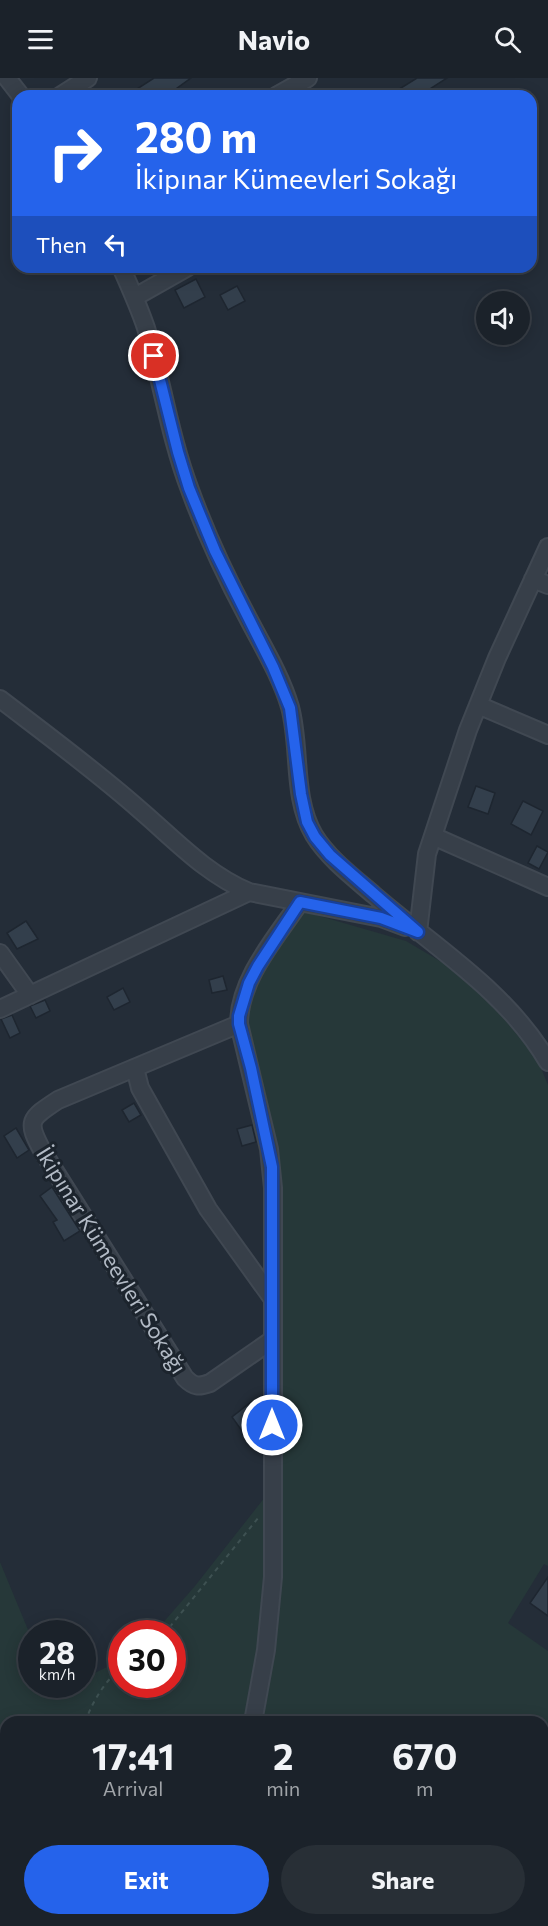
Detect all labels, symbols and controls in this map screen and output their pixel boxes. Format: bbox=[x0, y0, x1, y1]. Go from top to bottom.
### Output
icon: menu bbox=[24, 23, 57, 56]
text: Navio bbox=[238, 23, 310, 56]
icon: search bbox=[491, 23, 524, 56]
text: 280 m bbox=[135, 110, 257, 162]
icon: right bbox=[36, 114, 114, 192]
text: İkipınar Kümeevleri Sokağı bbox=[135, 162, 457, 195]
icon: left bbox=[99, 228, 132, 261]
text: Then bbox=[36, 231, 87, 258]
map controls bbox=[476, 291, 530, 345]
button: sound bbox=[476, 291, 530, 345]
pin bbox=[128, 330, 179, 381]
icon: arrive bbox=[137, 339, 170, 372]
street label: İkipınar Kümeevleri Sokağı bbox=[31, 1142, 193, 1378]
position arrow bbox=[240, 1393, 304, 1457]
speed limit sign: 30 bbox=[108, 1620, 186, 1698]
text: 28 bbox=[39, 1633, 75, 1670]
text: km/h bbox=[39, 1665, 75, 1683]
text: 17:41 bbox=[92, 1733, 175, 1777]
text: 2 bbox=[273, 1733, 294, 1777]
text: 670 bbox=[392, 1733, 457, 1777]
text: Arrival bbox=[103, 1776, 163, 1800]
text: min bbox=[266, 1776, 300, 1800]
text: m bbox=[416, 1776, 433, 1800]
button: Exit bbox=[24, 1845, 269, 1914]
button: Share bbox=[281, 1845, 525, 1914]

